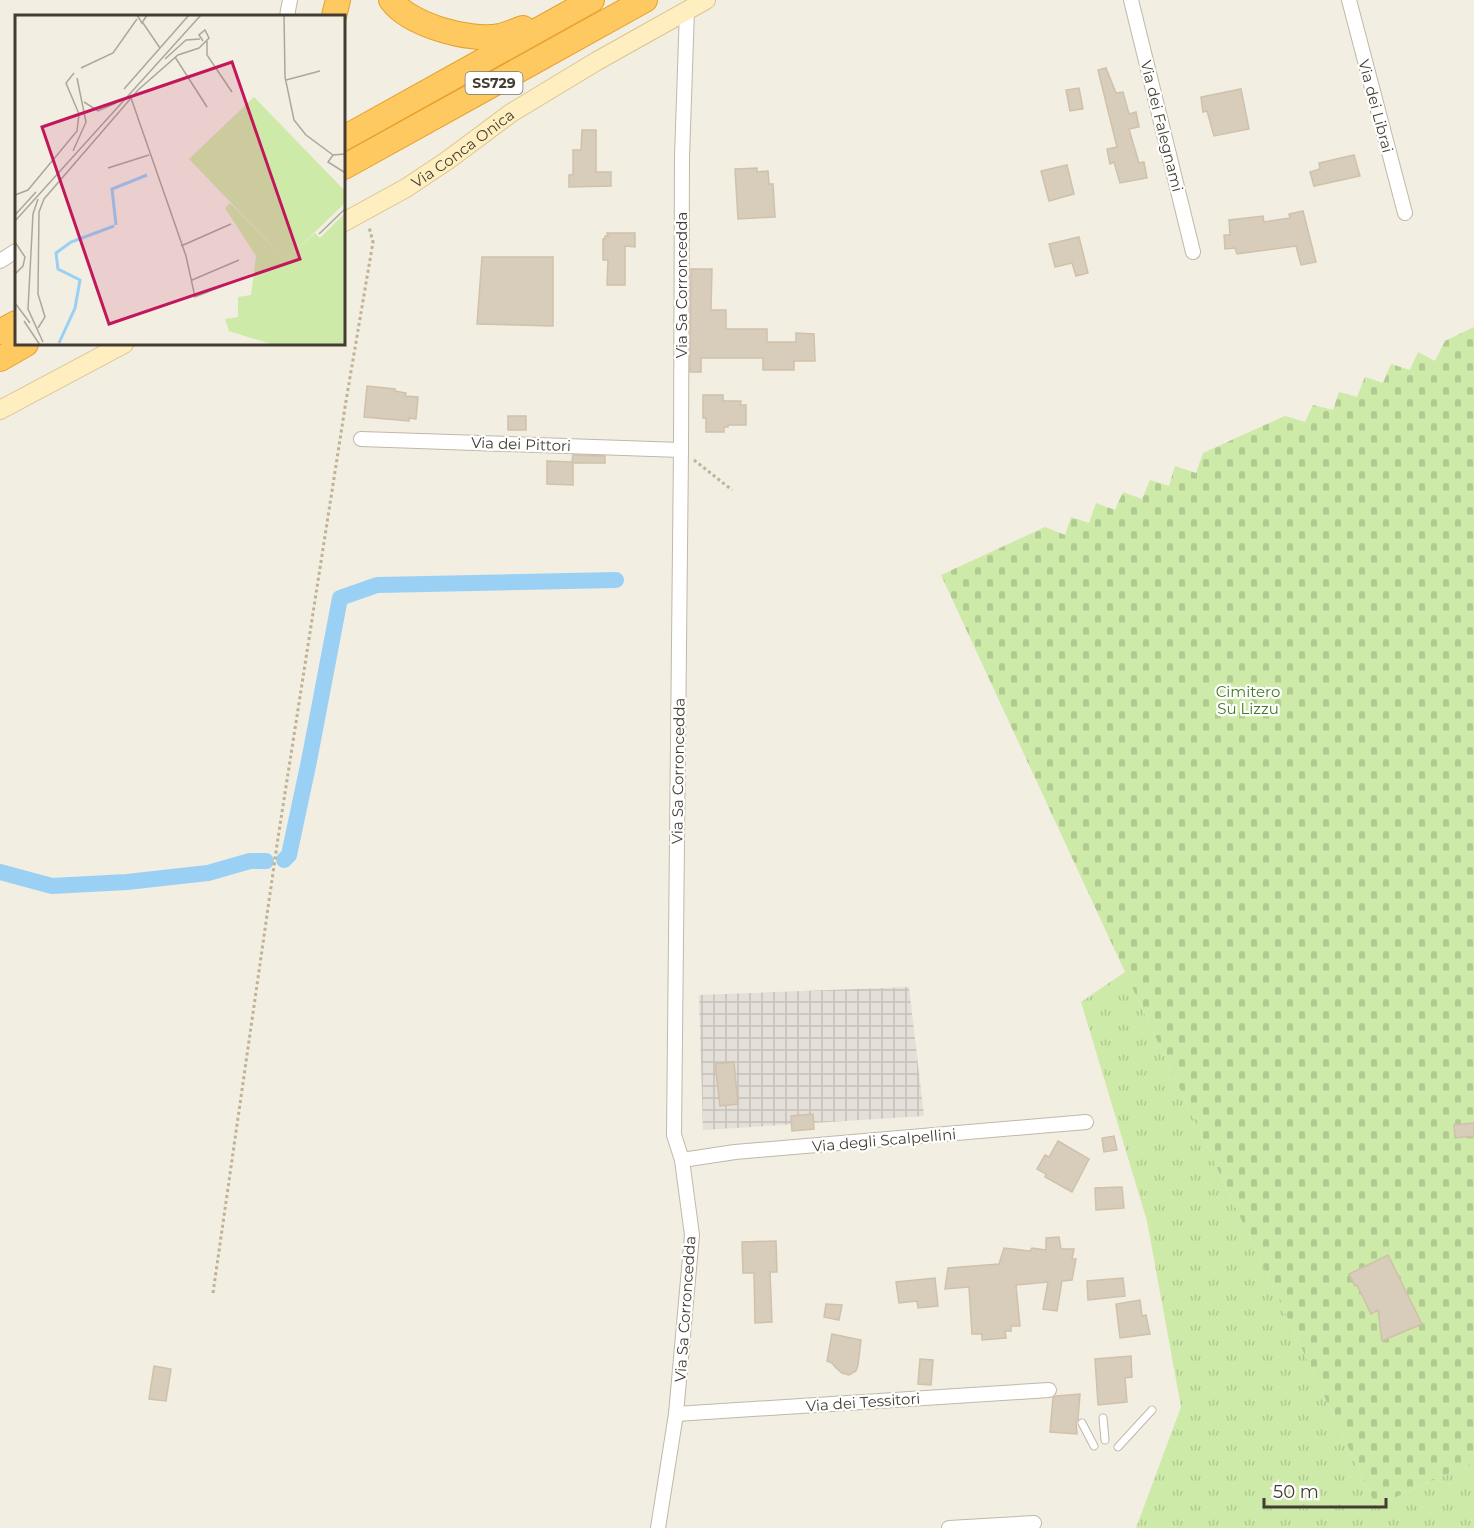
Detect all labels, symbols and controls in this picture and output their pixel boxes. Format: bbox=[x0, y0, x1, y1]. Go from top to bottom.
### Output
inset map bbox=[15, 15, 345, 345]
street label: Via dei Librai bbox=[1354, 57, 1398, 155]
street label: Via dei Falegnami bbox=[1137, 58, 1187, 194]
road number: SS729 bbox=[466, 72, 522, 94]
street label: Via Conca Onica bbox=[408, 105, 518, 191]
street label: Via Sa Corroncedda bbox=[672, 212, 691, 358]
street label: Via dei Pittori bbox=[471, 433, 571, 455]
park label: Cimitero Su Lizzu bbox=[1216, 682, 1280, 718]
street label: Via Sa Corroncedda bbox=[667, 698, 689, 844]
street label: Via degli Scalpellini bbox=[811, 1124, 957, 1156]
street label: Via Sa Corroncedda bbox=[670, 1235, 700, 1383]
street label: Via dei Tessitori bbox=[805, 1389, 921, 1415]
scale bar bbox=[1264, 1471, 1386, 1509]
text: 50 m bbox=[1273, 1481, 1319, 1503]

